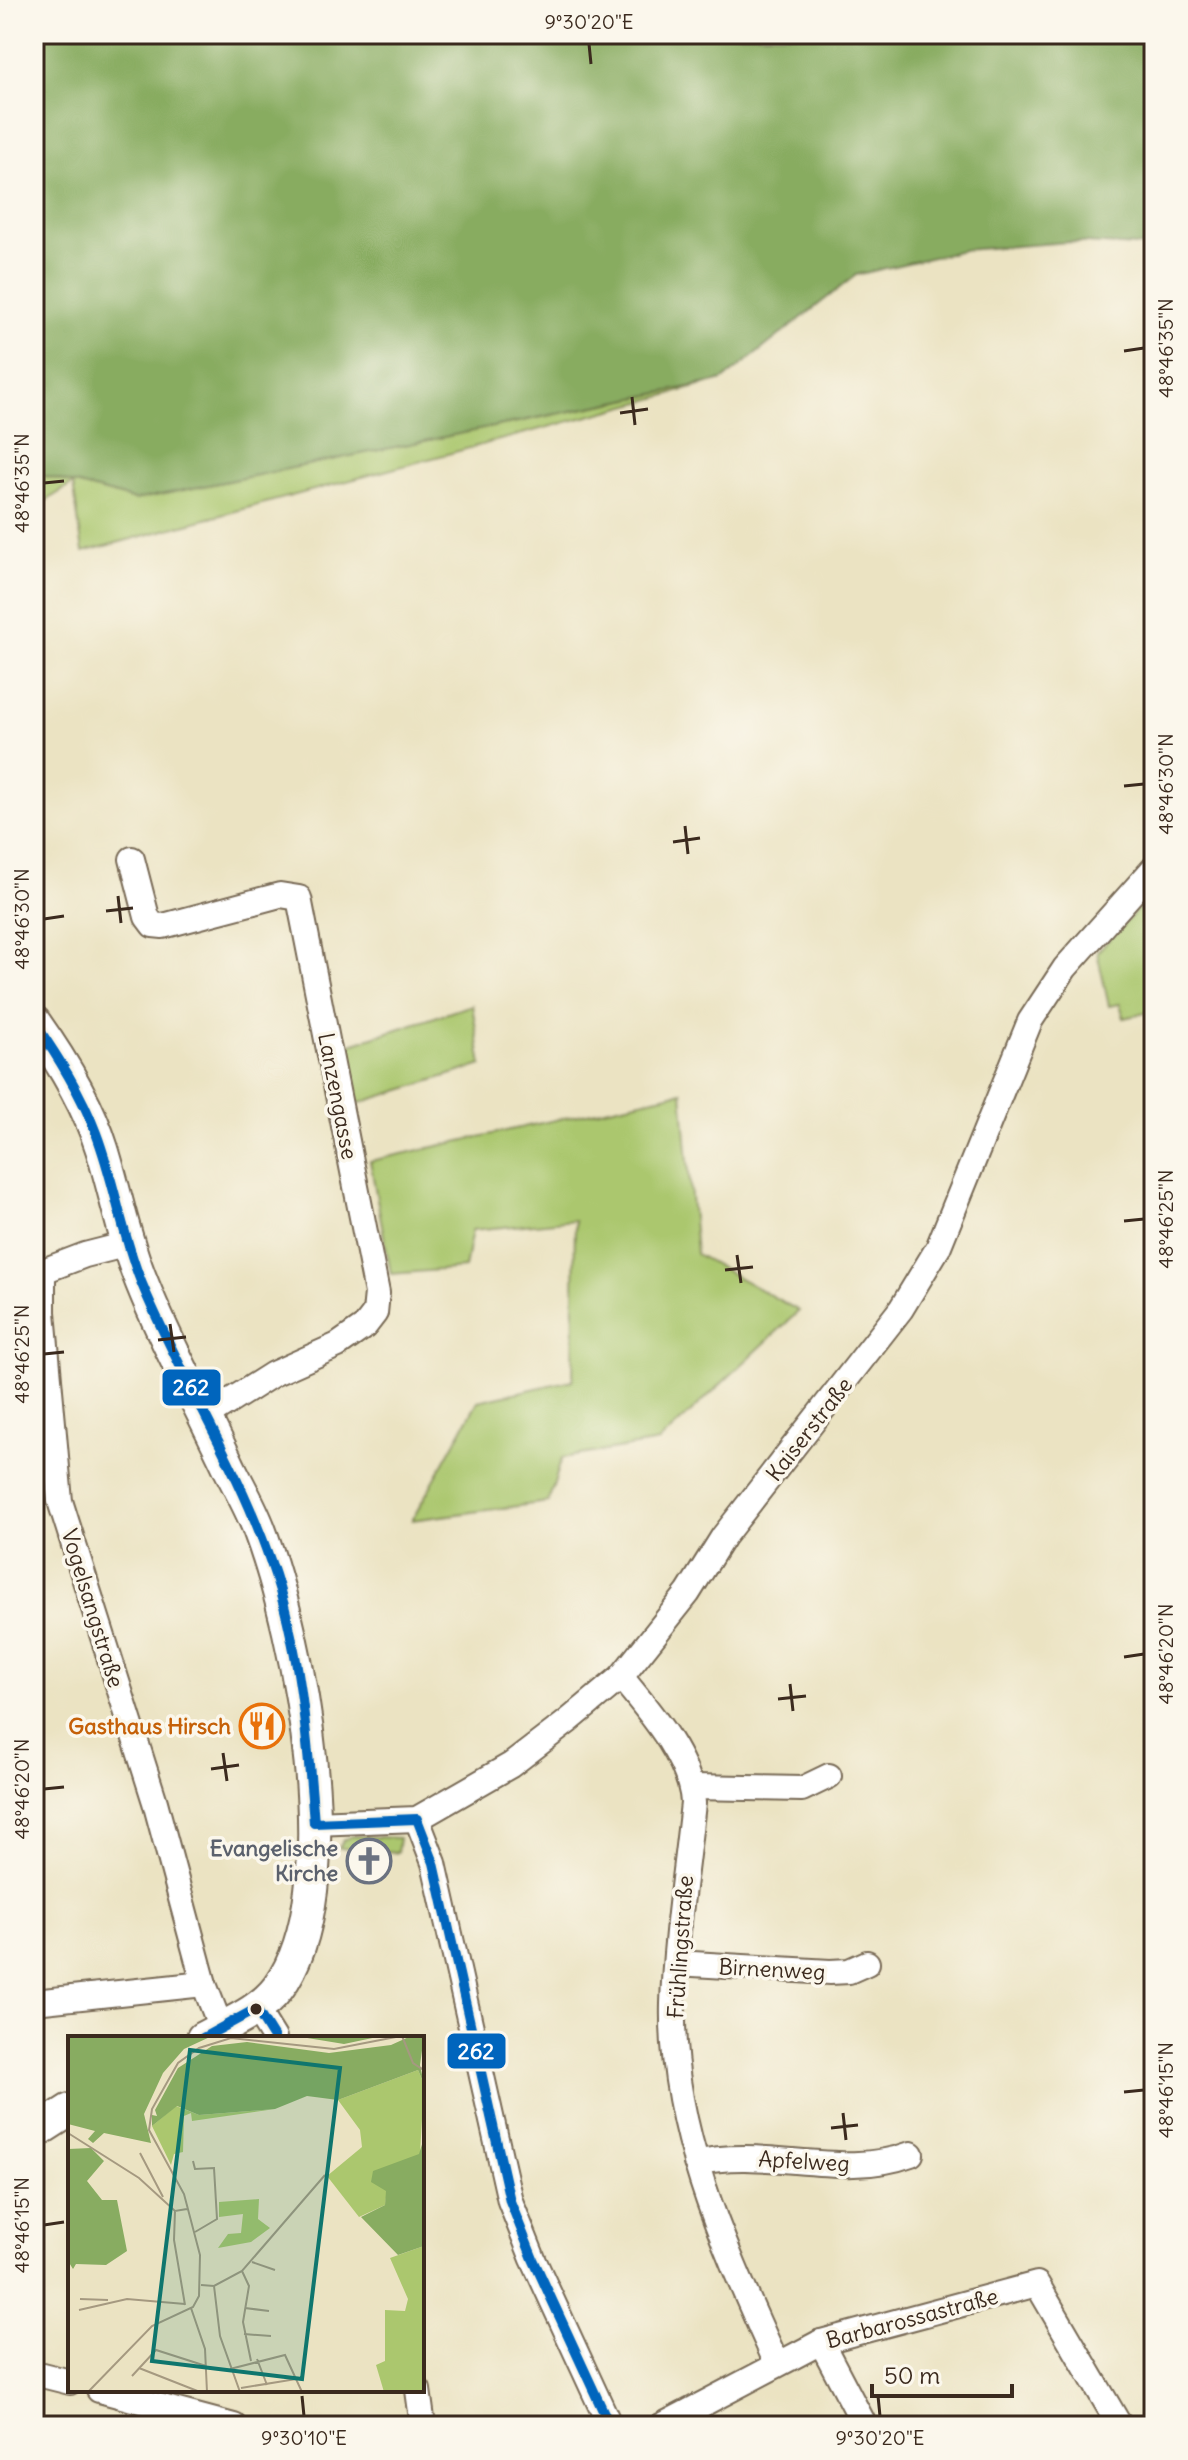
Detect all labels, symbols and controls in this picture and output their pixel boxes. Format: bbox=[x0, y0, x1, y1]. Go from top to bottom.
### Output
text: 9°30'20"E bbox=[544, 9, 634, 34]
text: 48°46'35"N bbox=[1153, 298, 1178, 398]
text: 48°46'35"N bbox=[9, 433, 34, 533]
text: 48°46'30"N bbox=[1153, 733, 1178, 835]
text: 48°46'30"N bbox=[9, 868, 34, 970]
street label: Lanzengasse bbox=[312, 1030, 364, 1162]
text: 48°46'25"N bbox=[1153, 1169, 1178, 1269]
text: 48°46'25"N bbox=[9, 1304, 34, 1404]
line badge: 262 bbox=[161, 1368, 222, 1407]
street label: Kaiserstraße bbox=[760, 1371, 858, 1487]
text: 262 bbox=[173, 1373, 209, 1401]
street label: Vogelsangstraße bbox=[56, 1525, 130, 1691]
text: 48°46'20"N bbox=[1153, 1604, 1178, 1705]
restaurant icon: Gasthaus Hirsch bbox=[238, 1702, 286, 1750]
place label: Gasthaus Hirsch bbox=[68, 1712, 231, 1740]
text: 48°46'20"N bbox=[9, 1739, 34, 1840]
place label: Evangelische Kirche bbox=[210, 1834, 338, 1887]
church icon: Evangelische Kirche bbox=[345, 1837, 393, 1885]
street label: Frühlingstraße bbox=[661, 1874, 699, 2020]
street label: Birnenweg bbox=[718, 1952, 826, 1986]
unlabelled marker bbox=[248, 2001, 264, 2017]
line badge: 262 bbox=[446, 2032, 507, 2070]
inset map bbox=[68, 2036, 424, 2392]
text: 262 bbox=[458, 2037, 494, 2065]
text: 48°46'15"N bbox=[1153, 2042, 1178, 2138]
street label: Apfelweg bbox=[758, 2145, 850, 2177]
text: 48°46'15"N bbox=[9, 2177, 34, 2273]
street label: Barbarossastraße bbox=[823, 2282, 1001, 2354]
scale bar bbox=[872, 2348, 1012, 2398]
text: 50 m bbox=[884, 2360, 940, 2390]
text: 9°30'10"E bbox=[261, 2425, 347, 2450]
text: 9°30'20"E bbox=[835, 2425, 925, 2450]

